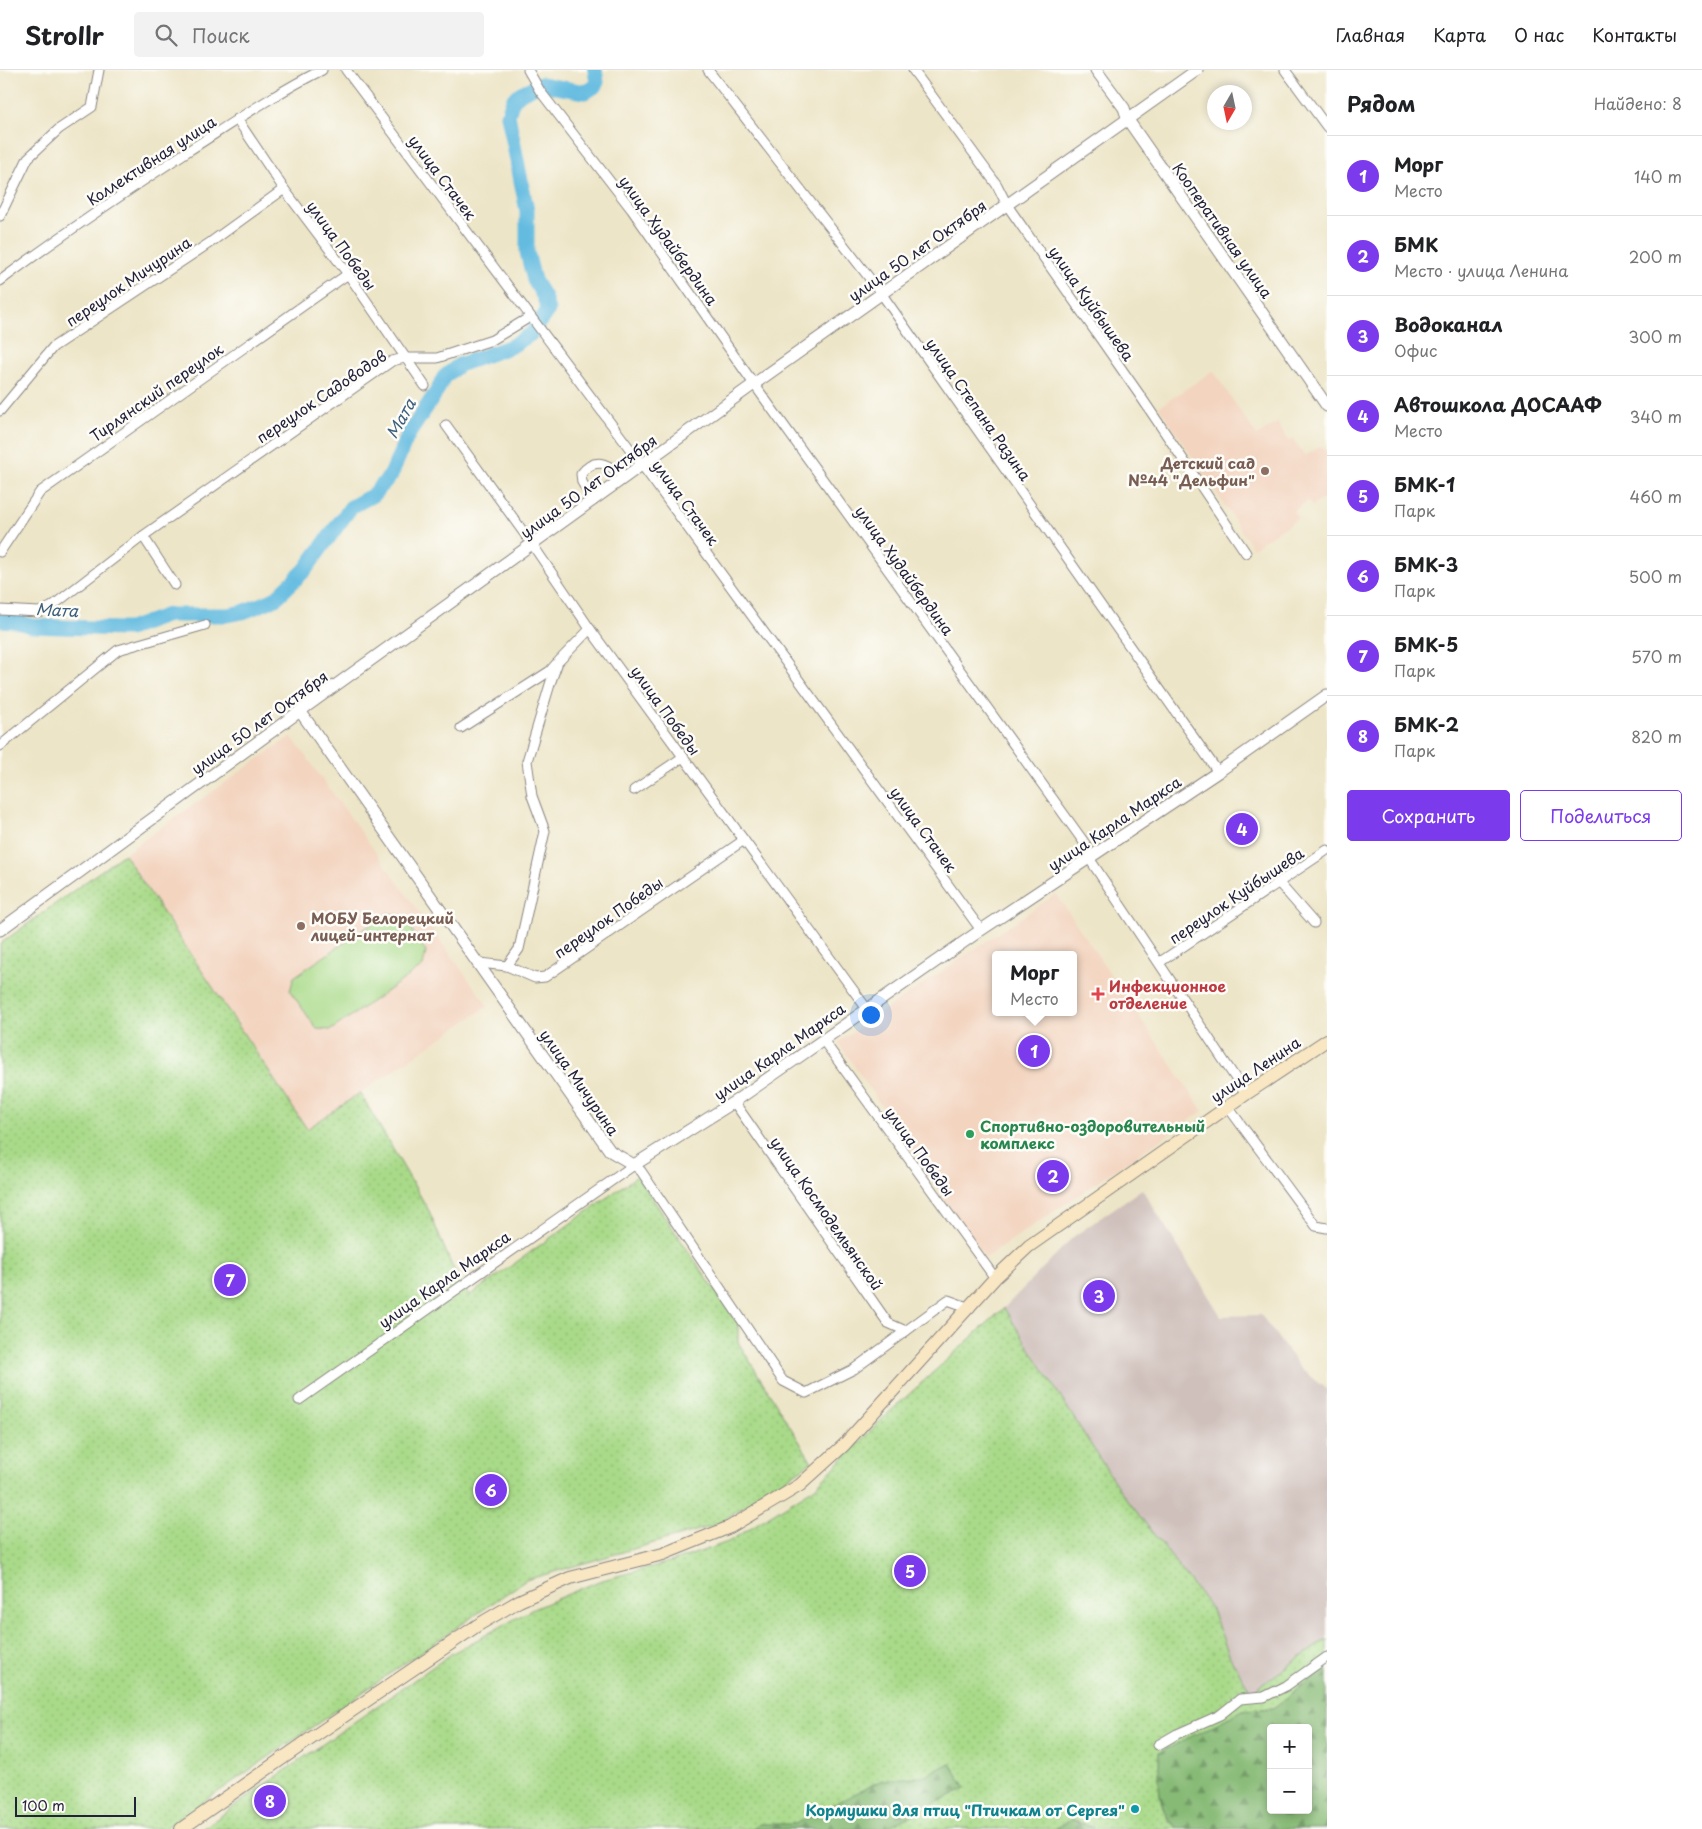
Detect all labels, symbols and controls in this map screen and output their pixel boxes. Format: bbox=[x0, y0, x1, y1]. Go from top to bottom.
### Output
search box bbox=[134, 12, 484, 57]
text: Strollr bbox=[25, 17, 104, 53]
icon: search bbox=[152, 21, 180, 49]
text: Поиск bbox=[192, 21, 250, 49]
text: Главная bbox=[1336, 21, 1405, 48]
text: Карта bbox=[1433, 21, 1486, 48]
text: О нас bbox=[1514, 21, 1564, 48]
text: Контакты bbox=[1592, 21, 1677, 48]
north arrow bbox=[1207, 85, 1252, 130]
text: Рядом bbox=[1347, 87, 1415, 119]
text: Найдено: 8 bbox=[1594, 91, 1682, 115]
street label: Коллективная улица bbox=[82, 109, 221, 211]
street label: улица Стачек bbox=[403, 130, 483, 224]
text: Морг bbox=[1394, 150, 1443, 178]
street label: Кооперативная улица bbox=[1167, 158, 1279, 303]
text: 1 bbox=[1359, 164, 1367, 188]
text: 140 m bbox=[1634, 164, 1682, 188]
street label: улица Худайбердина bbox=[614, 170, 724, 310]
text: Место bbox=[1394, 178, 1443, 202]
street label: улица 50 лет Октября bbox=[843, 193, 991, 307]
street label: улица Победы bbox=[302, 195, 382, 295]
street label: переулок Мичурина bbox=[61, 230, 196, 332]
text: БМК bbox=[1394, 230, 1438, 258]
street label: улица Куйбышева bbox=[1044, 241, 1141, 366]
text: 2 bbox=[1357, 244, 1369, 268]
text: 200 m bbox=[1629, 244, 1682, 268]
text: Место · улица Ленина bbox=[1394, 258, 1568, 282]
text: Водоканал bbox=[1394, 310, 1503, 338]
text: 3 bbox=[1358, 324, 1368, 348]
text: 300 m bbox=[1628, 324, 1682, 348]
street label: улица Степана Разина bbox=[921, 333, 1037, 486]
street label: Тирлянский переулок bbox=[85, 337, 227, 447]
text: Офис bbox=[1394, 338, 1437, 362]
street label: переулок Садоводов bbox=[251, 344, 391, 448]
text: Автошкола ДОСААФ bbox=[1394, 390, 1602, 418]
water label: Мата bbox=[379, 393, 421, 442]
text: 4 bbox=[1358, 404, 1368, 428]
text: 340 m bbox=[1630, 404, 1682, 428]
text: Место bbox=[1394, 418, 1443, 442]
street label: улица 50 лет Октября bbox=[515, 428, 661, 544]
place label: Детский сад №44 "Дельфин" bbox=[1128, 451, 1255, 491]
street label: улица Стачек bbox=[647, 454, 725, 550]
marker: Детский сад №44 "Дельфин" bbox=[1259, 465, 1271, 477]
text: БМК-1 bbox=[1394, 470, 1455, 498]
text: 5 bbox=[1358, 484, 1368, 508]
text: 460 m bbox=[1630, 484, 1682, 508]
text: Парк bbox=[1394, 498, 1435, 522]
street label: улица Худайбердина bbox=[850, 500, 960, 640]
text: БМК-3 bbox=[1394, 550, 1458, 578]
text: 6 bbox=[1357, 564, 1369, 588]
text: 500 m bbox=[1629, 564, 1682, 588]
text: Парк bbox=[1394, 578, 1435, 602]
water label: Мата bbox=[35, 596, 80, 622]
text: БМК-5 bbox=[1394, 630, 1458, 658]
text: 7 bbox=[1358, 644, 1368, 668]
text: 570 m bbox=[1631, 644, 1682, 668]
text: Парк bbox=[1394, 658, 1435, 682]
street label: улица Победы bbox=[626, 660, 706, 760]
street label: улица 50 лет Октября bbox=[186, 664, 332, 780]
text: БМК-2 bbox=[1394, 710, 1459, 738]
text: 8 bbox=[1358, 724, 1368, 748]
text: 820 m bbox=[1631, 724, 1682, 748]
text: Парк bbox=[1394, 738, 1435, 762]
street label: улица Карла Маркса bbox=[1043, 769, 1186, 876]
street label: улица Стачек bbox=[885, 781, 963, 877]
button: Сохранить bbox=[1347, 790, 1510, 841]
button: Поделиться bbox=[1520, 790, 1682, 841]
pin: 4 bbox=[1226, 810, 1258, 848]
street label: переулок Куйбышева bbox=[1164, 841, 1309, 949]
street label: переулок Победы bbox=[549, 871, 667, 963]
place label: МОБУ Белорецкий лицей-интернат bbox=[310, 906, 454, 946]
marker: МОБУ Белорецкий лицей-интернат bbox=[295, 920, 307, 932]
popup bbox=[992, 951, 1077, 1016]
text: Морг bbox=[1010, 958, 1059, 986]
place label: Инфекционное отделение bbox=[1109, 974, 1226, 1014]
text: Место bbox=[1010, 986, 1059, 1010]
marker: Инфекционное отделение bbox=[1091, 987, 1105, 1001]
street label: улица Карла Маркса bbox=[708, 996, 850, 1105]
your location bbox=[858, 1002, 884, 1028]
street label: улица Мичурина bbox=[535, 1024, 626, 1140]
street label: улица Ленина bbox=[1205, 1030, 1305, 1108]
pin: 1 bbox=[1018, 1032, 1050, 1070]
street label: улица Победы bbox=[880, 1101, 960, 1201]
place label: Спортивно-оздоровительный комплекс bbox=[980, 1114, 1205, 1154]
marker: Спортивно-оздоровительный комплекс bbox=[964, 1128, 976, 1140]
street label: улица Космодемьянской bbox=[765, 1131, 889, 1295]
pin: 2 bbox=[1037, 1157, 1069, 1195]
street label: улица Карла Маркса bbox=[373, 1224, 515, 1333]
pin: 7 bbox=[214, 1261, 246, 1299]
pin: 3 bbox=[1083, 1277, 1115, 1315]
pin: 6 bbox=[475, 1471, 507, 1509]
pin: 5 bbox=[894, 1552, 926, 1590]
map controls bbox=[1267, 1724, 1312, 1814]
button: + bbox=[1267, 1724, 1312, 1769]
button: − bbox=[1267, 1769, 1312, 1814]
pin: 8 bbox=[254, 1782, 286, 1820]
scale bar bbox=[15, 1794, 136, 1817]
text: 100 m bbox=[22, 1795, 65, 1816]
place label: Кормушки для птиц "Птичкам от Сергея" bbox=[805, 1798, 1125, 1821]
marker: Кормушки для птиц "Птичкам от Сергея" bbox=[1129, 1803, 1141, 1815]

